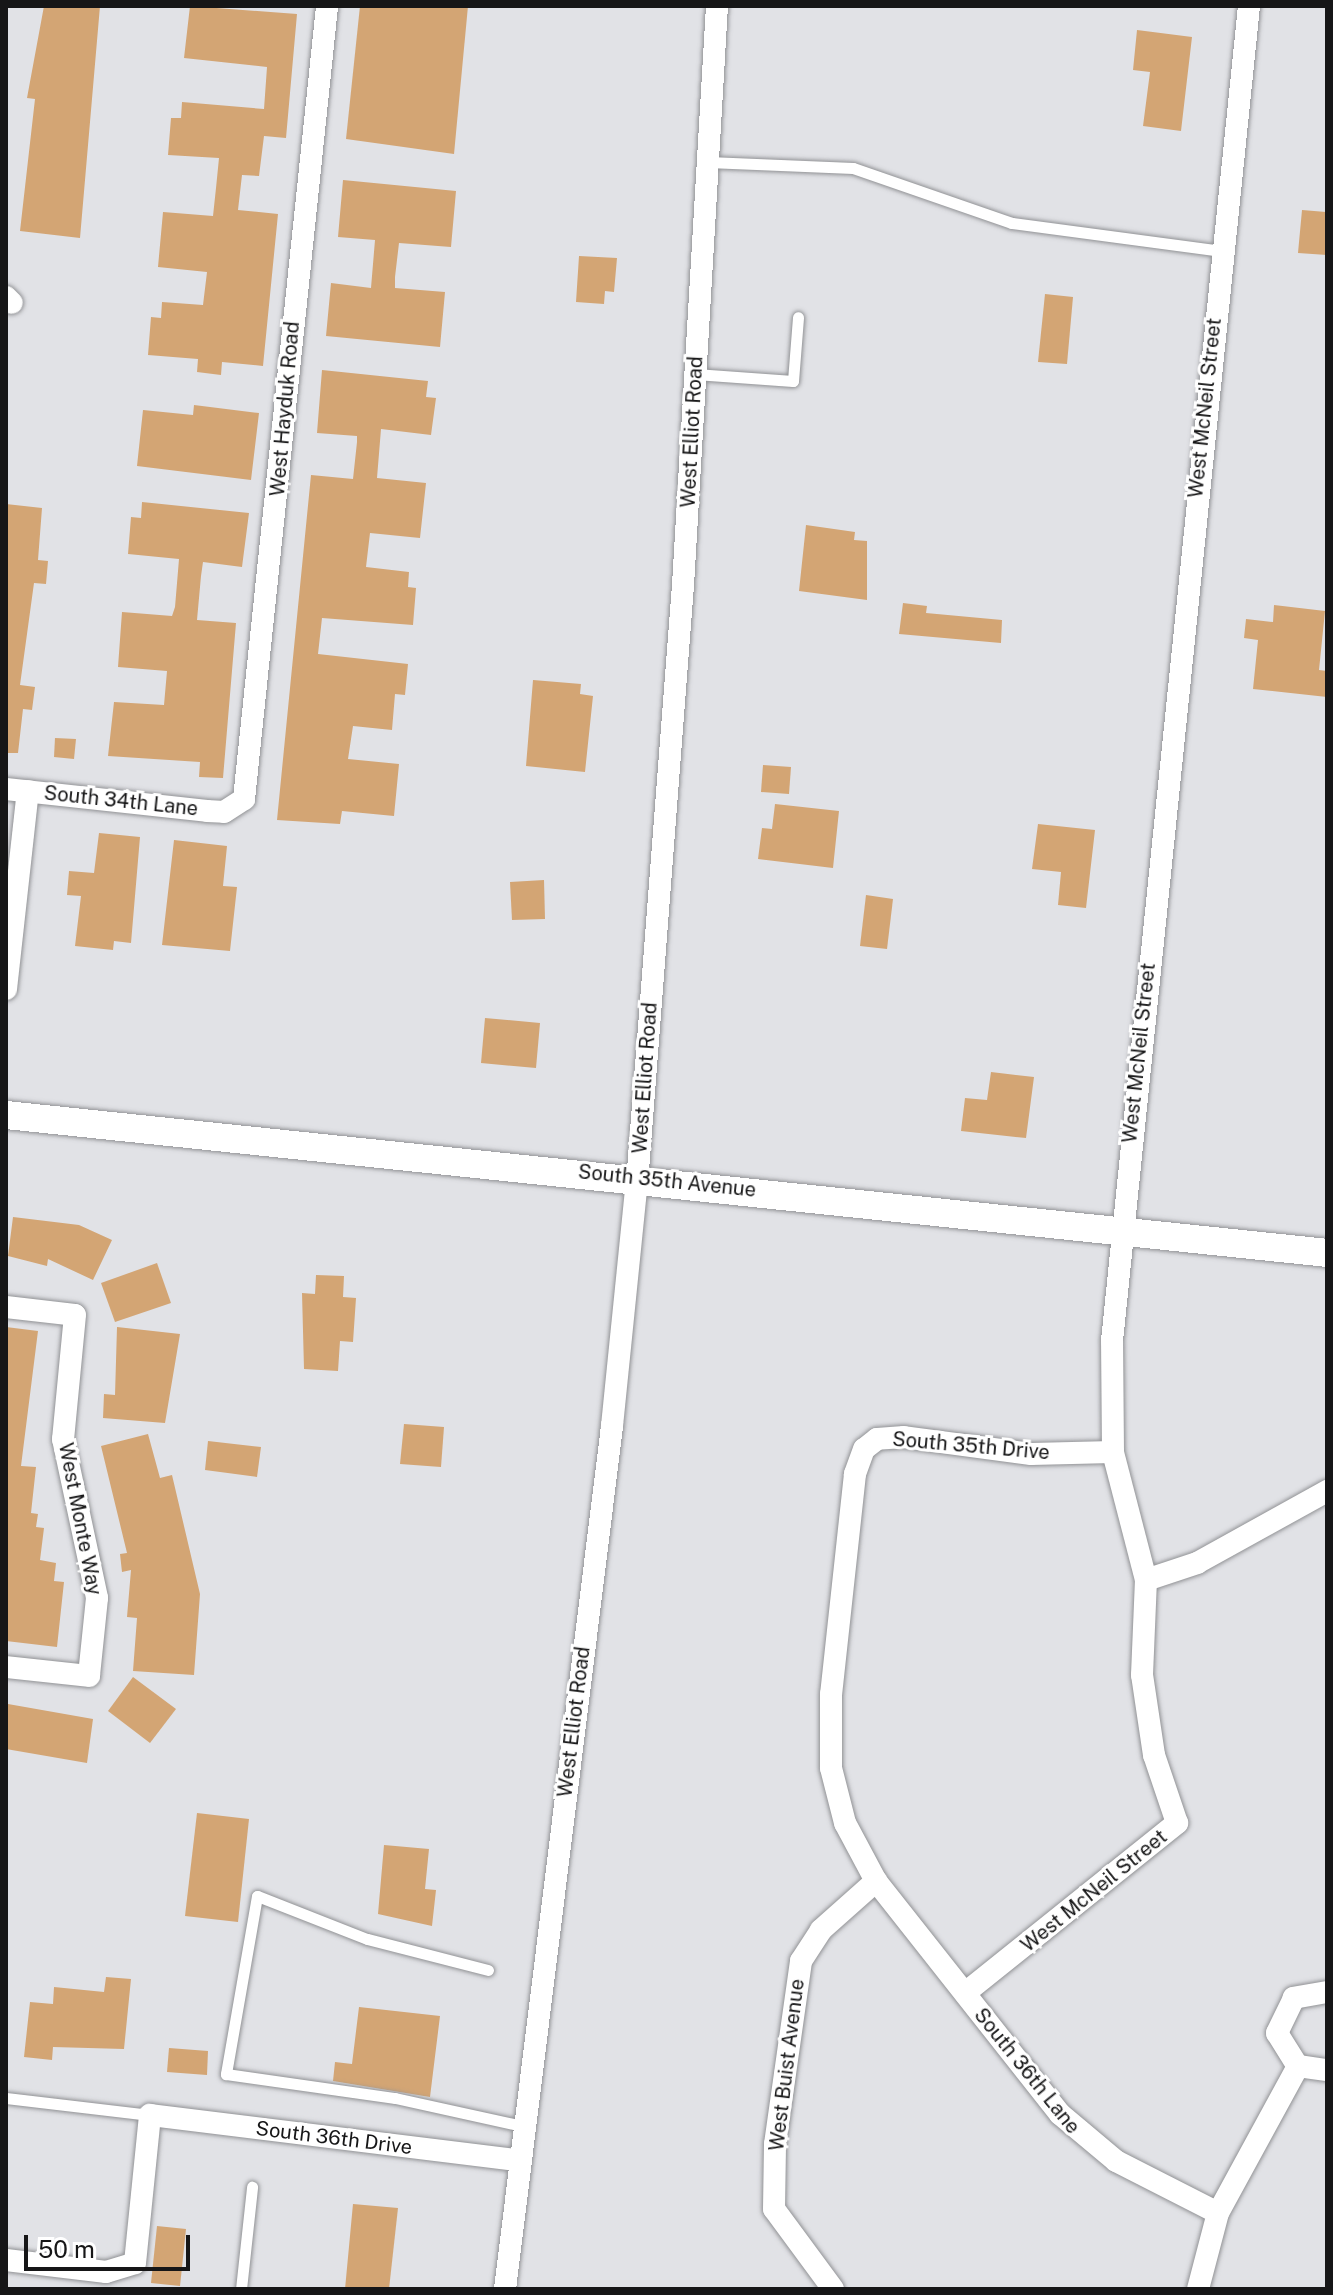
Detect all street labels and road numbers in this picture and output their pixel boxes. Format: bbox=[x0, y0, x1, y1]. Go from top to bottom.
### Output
street label: West McNeil Street bbox=[1184, 317, 1226, 499]
street label: West Hayduk Road bbox=[265, 321, 305, 497]
street label: West Elliot Road bbox=[676, 356, 708, 508]
street label: South 34th Lane bbox=[43, 781, 199, 821]
street label: West McNeil Street bbox=[1118, 962, 1160, 1144]
street label: West Elliot Road bbox=[628, 1002, 662, 1154]
street label: South 35th Avenue bbox=[577, 1160, 757, 1202]
street label: South 35th Drive bbox=[891, 1427, 1051, 1465]
street label: West Monte Way bbox=[53, 1440, 107, 1598]
street label: West Elliot Road bbox=[553, 1645, 595, 1799]
street label: West McNeil Street bbox=[1016, 1825, 1172, 1957]
street label: West Buist Avenue bbox=[765, 1978, 809, 2152]
street label: South 36th Lane bbox=[969, 2003, 1085, 2139]
street label: South 36th Drive bbox=[254, 2116, 414, 2160]

